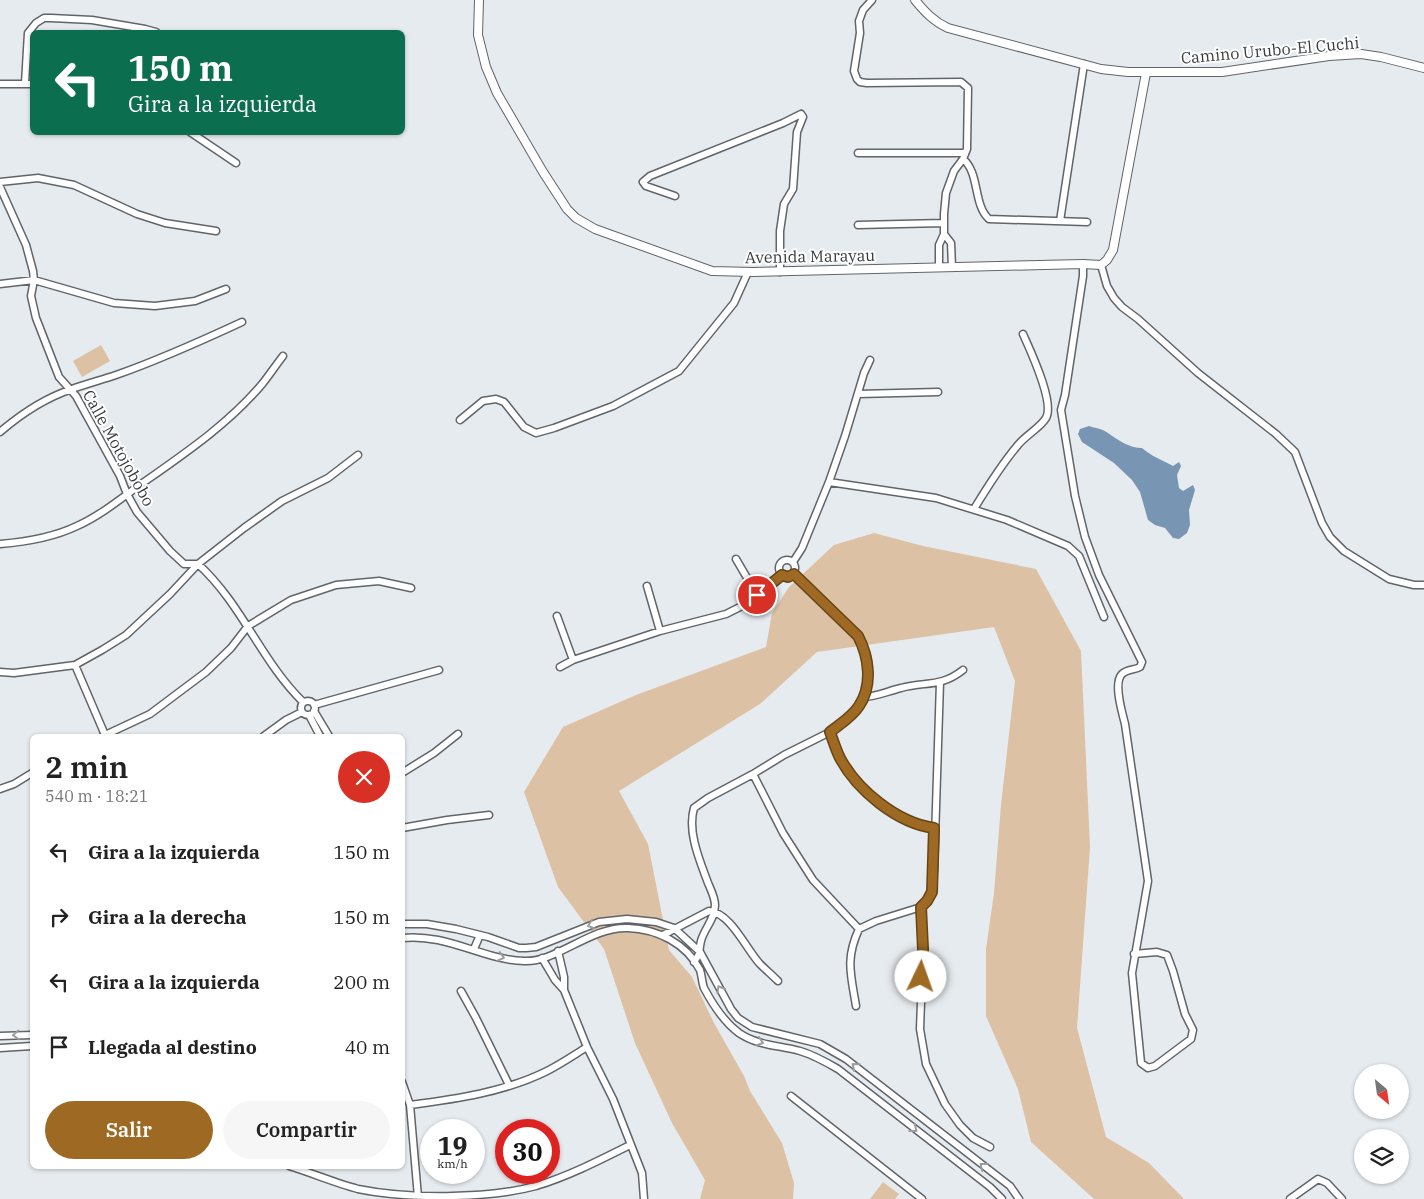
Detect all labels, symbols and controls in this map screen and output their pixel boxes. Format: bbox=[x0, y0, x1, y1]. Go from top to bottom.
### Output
street label: Camino Urubo-El Cuchi bbox=[1180, 32, 1360, 68]
text: 150 m bbox=[128, 45, 233, 91]
icon: left bbox=[45, 50, 110, 115]
text: Gira a la izquierda bbox=[128, 89, 317, 118]
street label: Avenida Marayau bbox=[745, 245, 875, 267]
street label: Calle Motojobobo bbox=[79, 386, 159, 510]
pin bbox=[736, 574, 778, 616]
icon: arrive bbox=[743, 581, 771, 609]
text: 2 min bbox=[45, 747, 128, 786]
button: close bbox=[338, 751, 390, 803]
text: 540 m · 18:21 bbox=[45, 786, 148, 806]
icon: left bbox=[45, 838, 73, 866]
text: Gira a la izquierda bbox=[88, 840, 260, 864]
text: 150 m bbox=[333, 840, 390, 864]
icon: right bbox=[45, 903, 73, 931]
text: Gira a la derecha bbox=[88, 905, 247, 929]
text: 150 m bbox=[333, 905, 390, 929]
one-way arrow bbox=[587, 919, 596, 929]
position arrow bbox=[894, 950, 946, 1002]
one-way arrow bbox=[497, 951, 505, 962]
icon: left bbox=[45, 968, 73, 996]
text: Gira a la izquierda bbox=[88, 970, 260, 994]
text: 200 m bbox=[333, 970, 390, 994]
one-way arrow bbox=[716, 986, 726, 995]
one-way arrow bbox=[12, 1030, 20, 1041]
icon: arrive bbox=[45, 1033, 73, 1061]
text: Llegada al destino bbox=[88, 1035, 257, 1059]
text: 40 m bbox=[345, 1035, 390, 1059]
one-way arrow bbox=[755, 1036, 764, 1046]
one-way arrow bbox=[852, 1064, 861, 1072]
north arrow bbox=[1354, 1064, 1409, 1119]
map controls bbox=[1354, 1064, 1409, 1184]
button: Salir bbox=[45, 1101, 213, 1159]
button: Compartir bbox=[223, 1101, 390, 1159]
speed limit sign: 30 bbox=[495, 1119, 560, 1184]
one-way arrow bbox=[908, 1123, 917, 1131]
text: 19 bbox=[437, 1129, 468, 1162]
button: layers bbox=[1354, 1129, 1409, 1184]
text: km/h bbox=[437, 1156, 468, 1171]
one-way arrow bbox=[980, 1164, 989, 1172]

